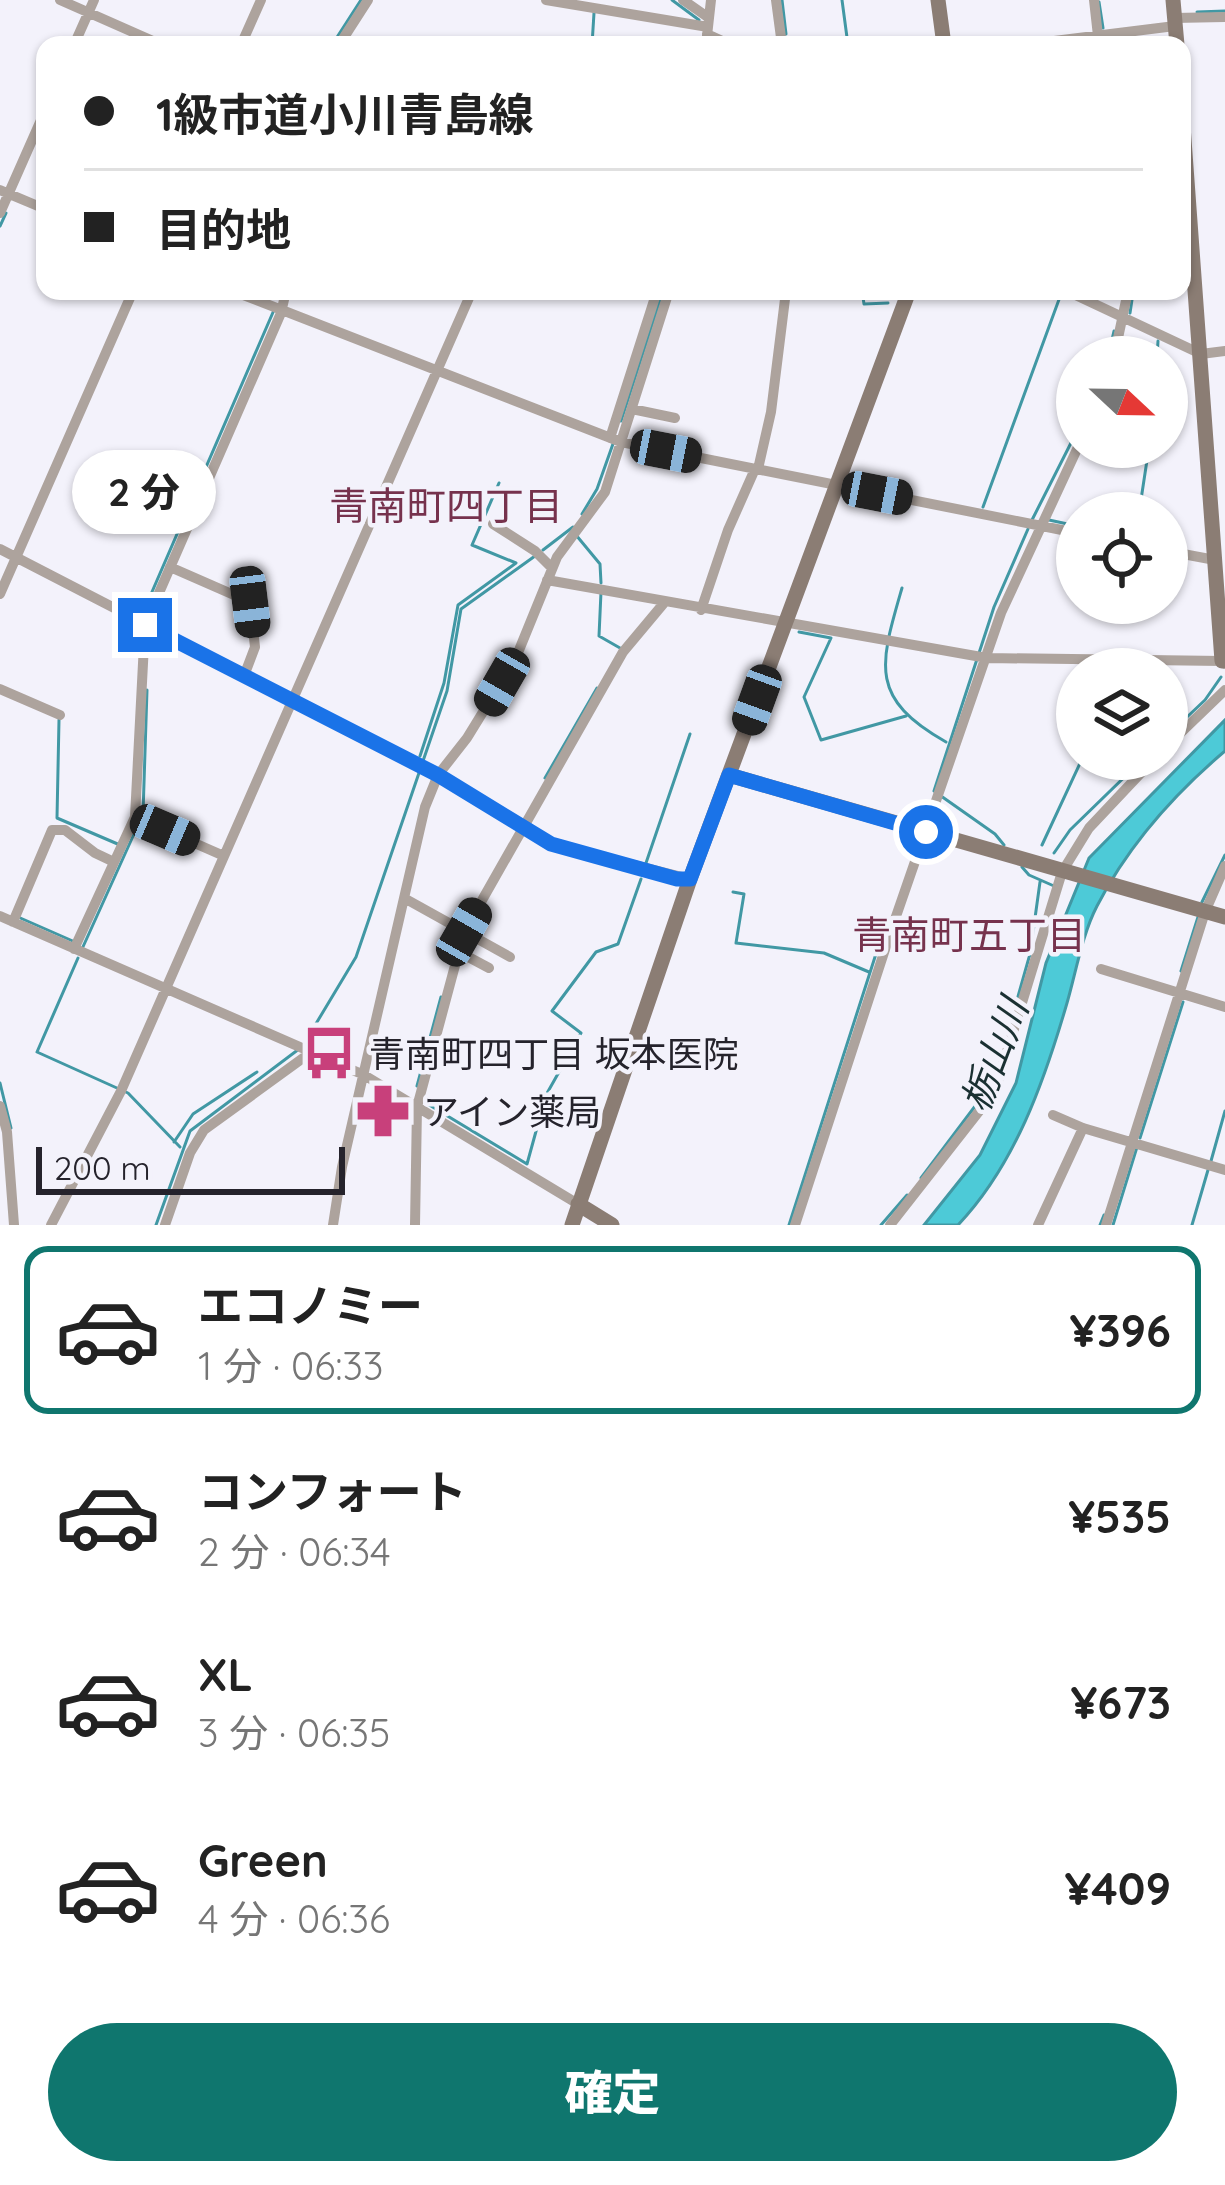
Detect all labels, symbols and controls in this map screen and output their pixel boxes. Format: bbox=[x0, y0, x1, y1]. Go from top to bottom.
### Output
text: 1級市道小川青島線 bbox=[156, 86, 534, 142]
text: 目的地 bbox=[156, 201, 291, 257]
north arrow bbox=[1056, 336, 1188, 468]
map controls bbox=[1056, 336, 1188, 780]
car bbox=[627, 426, 705, 476]
callout: 2 分 bbox=[73, 451, 217, 535]
text: 2 分 bbox=[108, 467, 180, 516]
car bbox=[838, 468, 916, 518]
district label: 青南町四丁目 bbox=[329, 481, 563, 530]
button: locate bbox=[1056, 492, 1188, 624]
car bbox=[228, 564, 272, 640]
route end bbox=[118, 598, 172, 652]
car bbox=[468, 642, 536, 722]
button: layers bbox=[1056, 648, 1188, 780]
car bbox=[728, 660, 786, 740]
car bbox=[125, 799, 205, 861]
route start bbox=[899, 805, 953, 859]
car bbox=[430, 892, 498, 972]
district label: 青南町五丁目 bbox=[852, 910, 1086, 959]
water label: 栃山川 bbox=[950, 988, 1039, 1118]
bus stop icon: 青南町四丁目 坂本医院 bbox=[300, 1024, 358, 1082]
place label: 青南町四丁目 坂本医院 bbox=[369, 1031, 739, 1076]
pharmacy icon: アイン薬局 bbox=[354, 1082, 412, 1140]
place label: アイン薬局 bbox=[423, 1089, 601, 1134]
scale bar bbox=[36, 1141, 345, 1194]
text: 200 m bbox=[54, 1147, 151, 1188]
icon: car bbox=[54, 1276, 162, 1384]
text: エコノミー bbox=[198, 1277, 423, 1333]
text: ¥396 bbox=[1070, 1302, 1171, 1358]
text: 1 分 · 06:33 bbox=[198, 1341, 383, 1390]
icon: car bbox=[54, 1462, 162, 1570]
text: コンフォート bbox=[198, 1463, 467, 1519]
text: ¥535 bbox=[1068, 1488, 1171, 1544]
text: 2 分 · 06:34 bbox=[198, 1527, 391, 1576]
text: XL bbox=[198, 1646, 253, 1702]
icon: car bbox=[54, 1648, 162, 1756]
text: ¥673 bbox=[1070, 1674, 1171, 1730]
text: 3 分 · 06:35 bbox=[198, 1708, 390, 1757]
text: Green bbox=[198, 1832, 328, 1888]
icon: car bbox=[54, 1834, 162, 1942]
text: ¥409 bbox=[1065, 1860, 1171, 1916]
text: 4 分 · 06:36 bbox=[198, 1894, 390, 1943]
button: 確定 bbox=[48, 2023, 1177, 2161]

